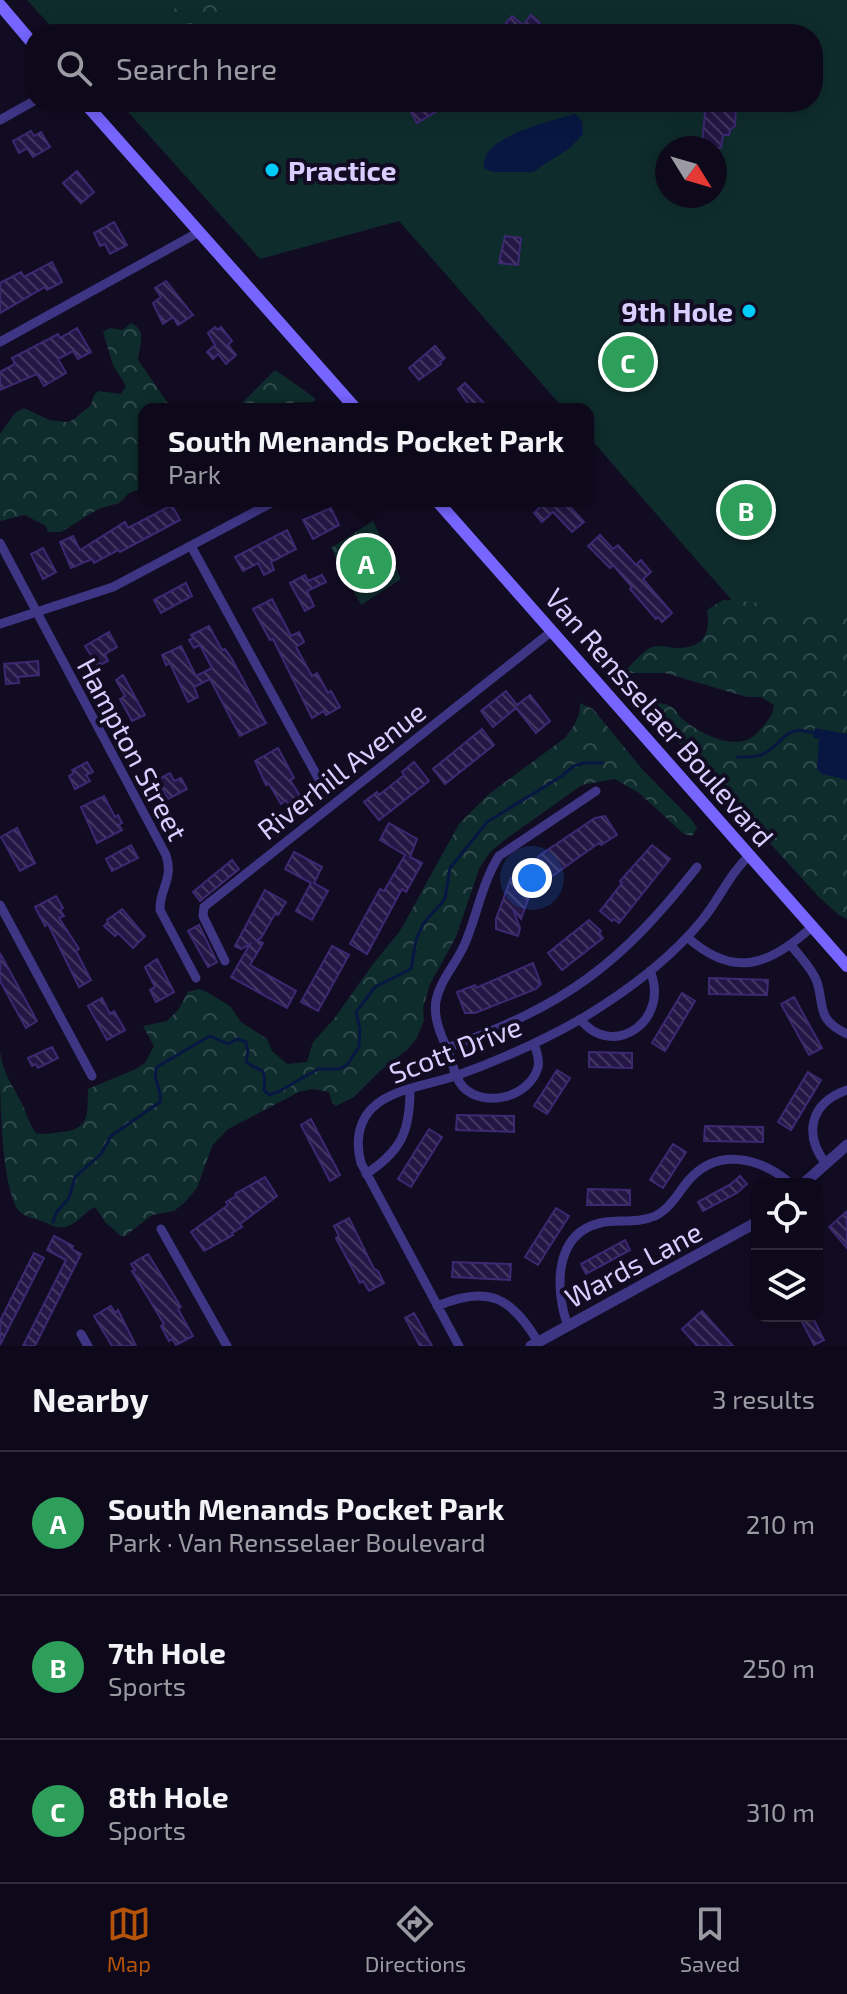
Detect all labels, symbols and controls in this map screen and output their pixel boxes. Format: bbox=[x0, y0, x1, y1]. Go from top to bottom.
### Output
search box bbox=[24, 24, 823, 112]
icon: search bbox=[52, 46, 96, 90]
text: Search here bbox=[116, 50, 277, 86]
north arrow bbox=[655, 136, 727, 208]
place label: Practice bbox=[288, 153, 396, 187]
marker: Practice bbox=[263, 161, 281, 179]
place label: 9th Hole bbox=[621, 294, 733, 328]
marker: 9th Hole bbox=[740, 302, 758, 320]
pin: C bbox=[602, 332, 654, 392]
popup bbox=[138, 403, 594, 507]
text: South Menands Pocket Park bbox=[168, 422, 564, 458]
text: Park bbox=[168, 458, 221, 489]
pin: B bbox=[720, 480, 772, 540]
pin: A bbox=[340, 533, 392, 593]
street label: Van Rensselaer Boulevard bbox=[538, 581, 782, 853]
street label: Hampton Street bbox=[71, 652, 195, 846]
street label: Riverhill Avenue bbox=[250, 694, 432, 846]
your location bbox=[512, 858, 552, 898]
street label: Scott Drive bbox=[384, 1008, 526, 1090]
map controls bbox=[751, 1178, 823, 1322]
button: locate bbox=[751, 1178, 823, 1250]
street label: Wards Lane bbox=[559, 1214, 707, 1314]
button: layers bbox=[751, 1250, 823, 1322]
text: Nearby bbox=[32, 1378, 149, 1419]
text: 3 results bbox=[712, 1383, 815, 1414]
text: South Menands Pocket Park bbox=[108, 1490, 504, 1526]
text: A bbox=[50, 1508, 66, 1539]
text: 210 m bbox=[746, 1508, 815, 1539]
text: Park · Van Rensselaer Boulevard bbox=[108, 1526, 486, 1557]
text: 7th Hole bbox=[108, 1634, 226, 1670]
text: B bbox=[50, 1652, 66, 1683]
text: 250 m bbox=[742, 1652, 815, 1683]
text: Sports bbox=[108, 1670, 186, 1701]
text: 8th Hole bbox=[108, 1778, 229, 1814]
text: C bbox=[50, 1796, 66, 1827]
text: 310 m bbox=[746, 1796, 815, 1827]
text: Sports bbox=[108, 1814, 186, 1845]
tab: Map bbox=[107, 1902, 151, 1976]
tab: Directions bbox=[365, 1902, 466, 1976]
tab: Saved bbox=[680, 1902, 740, 1976]

